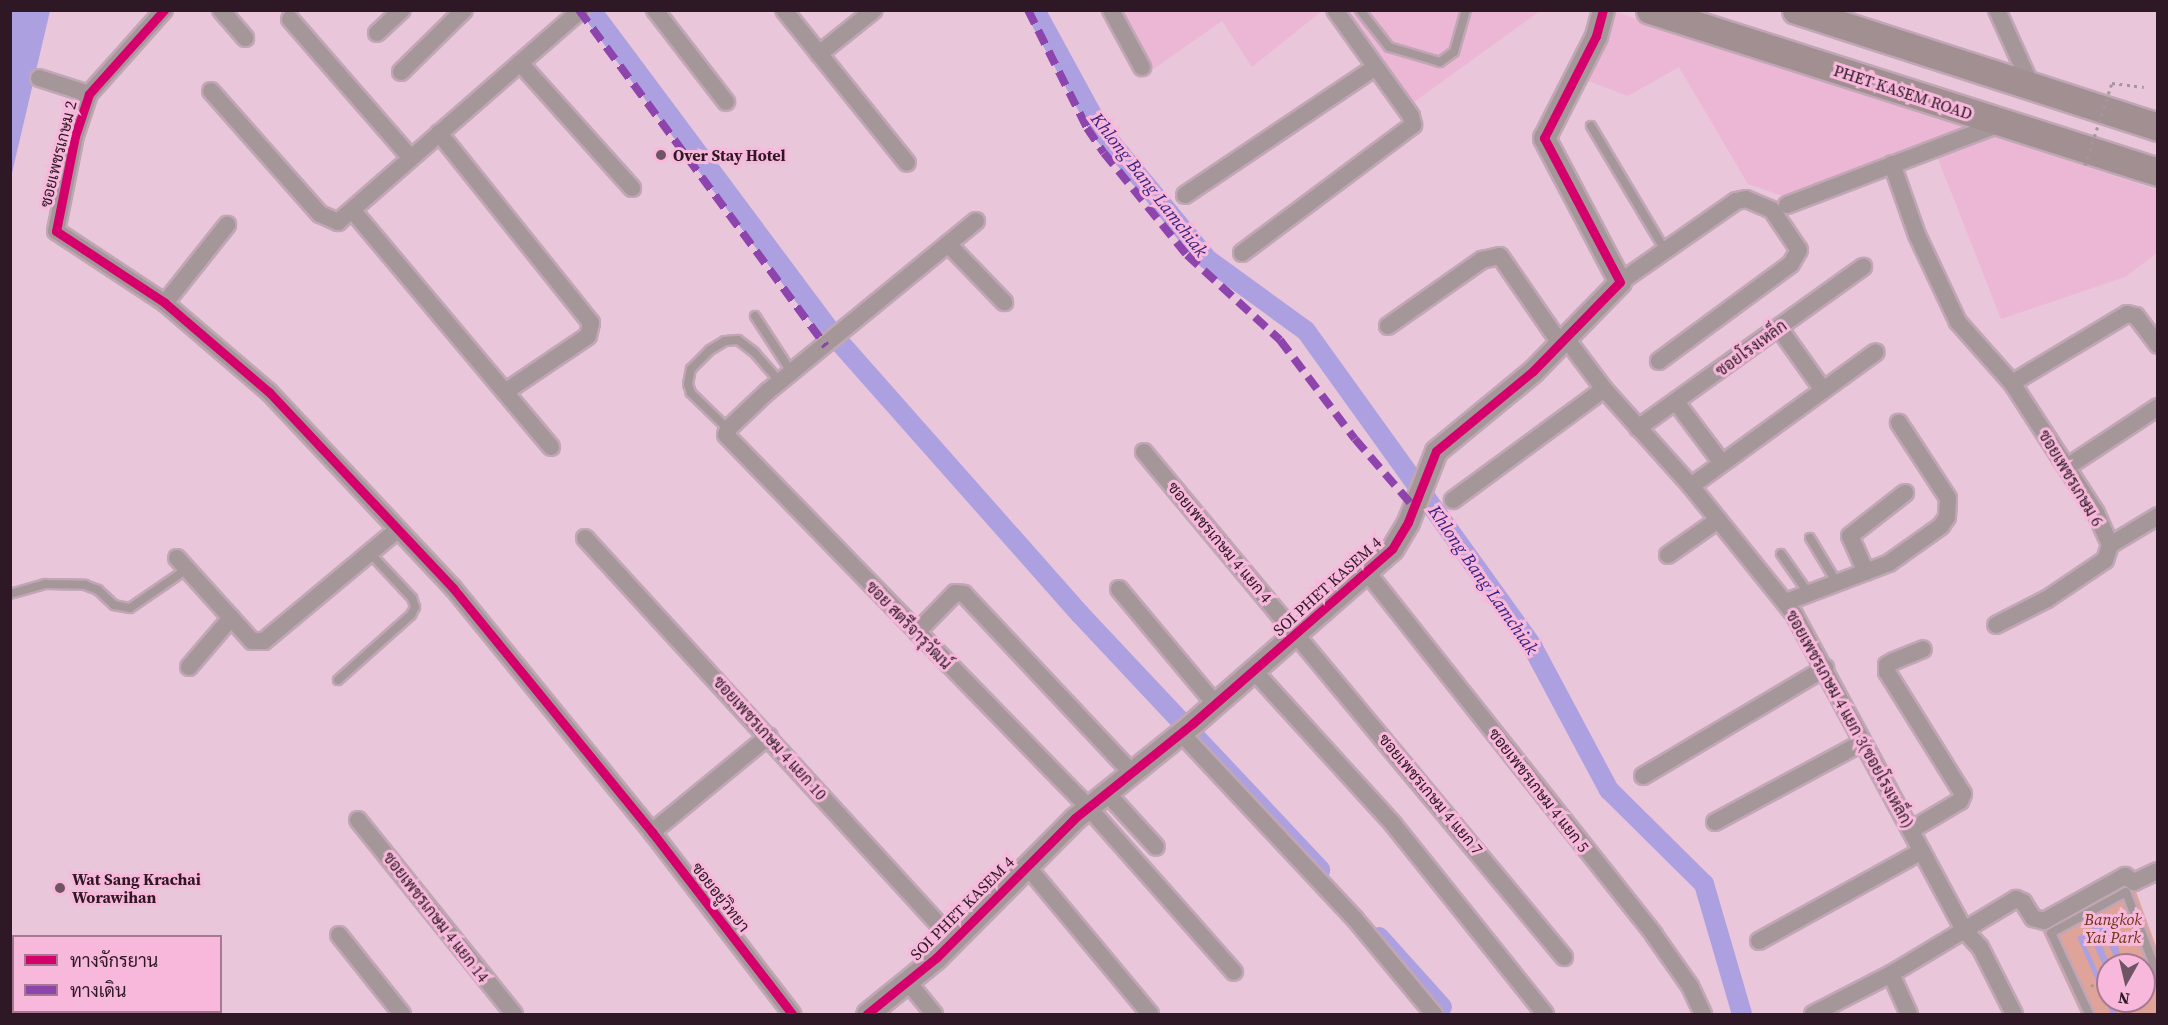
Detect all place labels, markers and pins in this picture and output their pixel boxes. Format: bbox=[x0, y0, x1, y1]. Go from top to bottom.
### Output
place label: Over Stay Hotel bbox=[673, 145, 786, 165]
marker: Over Stay Hotel bbox=[654, 148, 668, 162]
place label: Wat Sang Krachai Worawihan bbox=[72, 869, 201, 907]
marker: Wat Sang Krachai Worawihan bbox=[53, 881, 67, 895]

